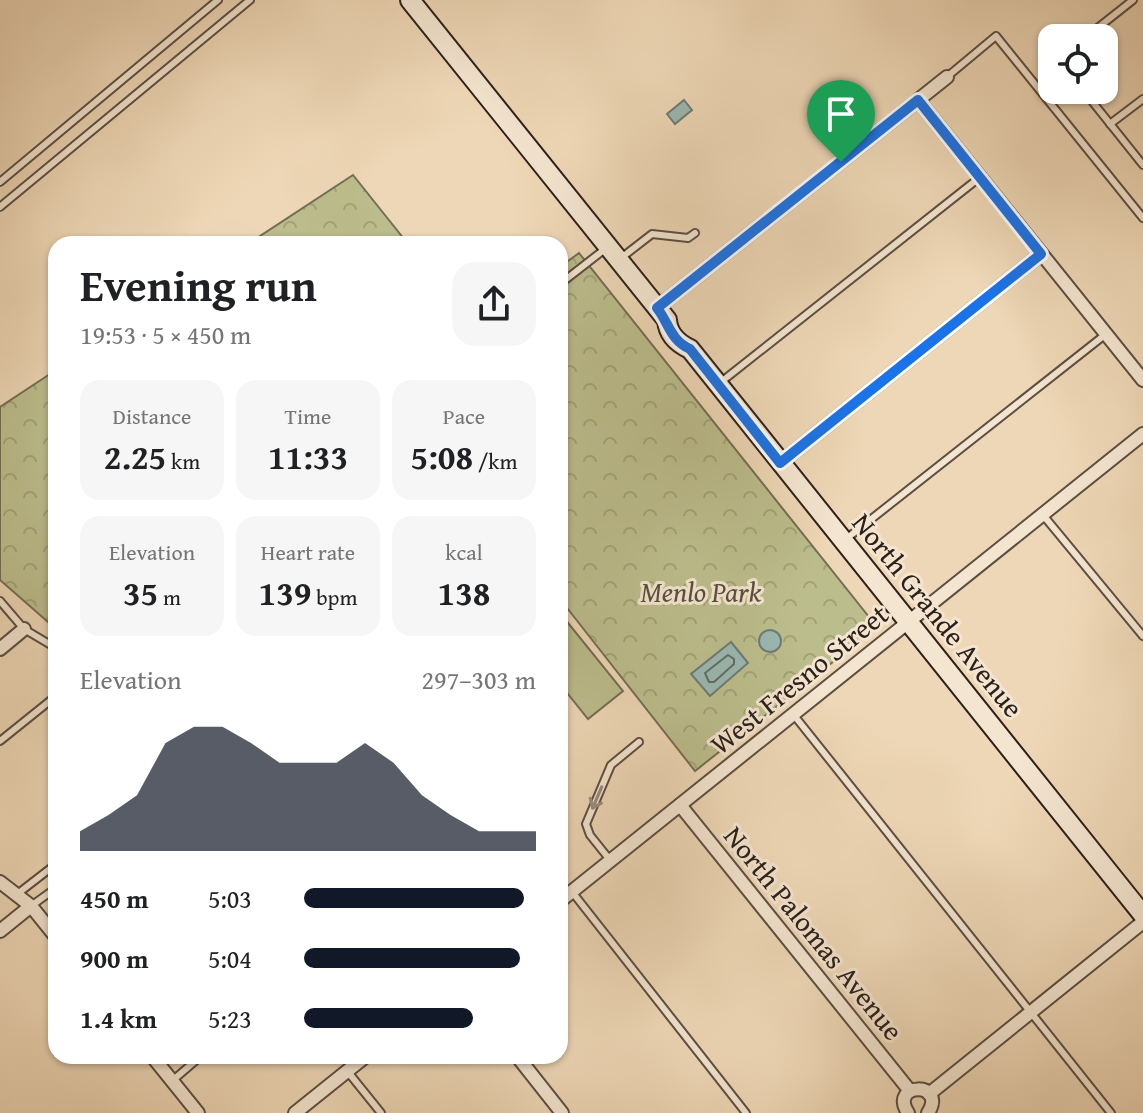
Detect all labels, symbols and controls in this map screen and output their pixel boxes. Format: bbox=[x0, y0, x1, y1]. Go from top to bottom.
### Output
map controls bbox=[1038, 24, 1118, 104]
button: locate bbox=[1038, 24, 1118, 104]
pin bbox=[807, 80, 875, 162]
icon: arrive bbox=[819, 92, 863, 136]
text: Evening run bbox=[80, 253, 317, 317]
button: share bbox=[452, 262, 536, 346]
text: 19:53 · 5 × 450 m bbox=[80, 315, 251, 354]
text: Distance bbox=[113, 400, 191, 432]
text: Time bbox=[285, 400, 331, 432]
text: Pace bbox=[443, 400, 485, 432]
text: 2.25 bbox=[104, 432, 166, 481]
text: 11:33 bbox=[268, 432, 348, 481]
text: 5:08 bbox=[411, 432, 473, 481]
text: km bbox=[166, 445, 200, 477]
text: /km bbox=[473, 445, 517, 477]
street label: North Grande Avenue bbox=[843, 504, 1034, 726]
text: Elevation bbox=[109, 536, 195, 568]
text: Heart rate bbox=[261, 536, 355, 568]
text: kcal bbox=[445, 536, 483, 568]
text: 35 bbox=[123, 568, 158, 617]
text: 139 bbox=[259, 568, 311, 617]
text: 138 bbox=[438, 568, 490, 617]
park label: Menlo Park bbox=[641, 571, 762, 612]
text: m bbox=[158, 581, 181, 613]
text: bpm bbox=[311, 581, 357, 613]
street label: West Fresno Street bbox=[701, 594, 897, 763]
text: Elevation bbox=[80, 660, 182, 699]
text: 297–303 m bbox=[422, 660, 536, 699]
one-way arrow bbox=[588, 785, 603, 810]
street label: North Palomas Avenue bbox=[715, 817, 914, 1049]
text: 450 m bbox=[80, 879, 148, 918]
text: 5:03 bbox=[208, 879, 252, 918]
text: 900 m bbox=[80, 939, 148, 978]
text: 5:04 bbox=[208, 939, 252, 978]
text: 1.4 km bbox=[80, 999, 157, 1038]
text: 5:23 bbox=[208, 999, 252, 1038]

